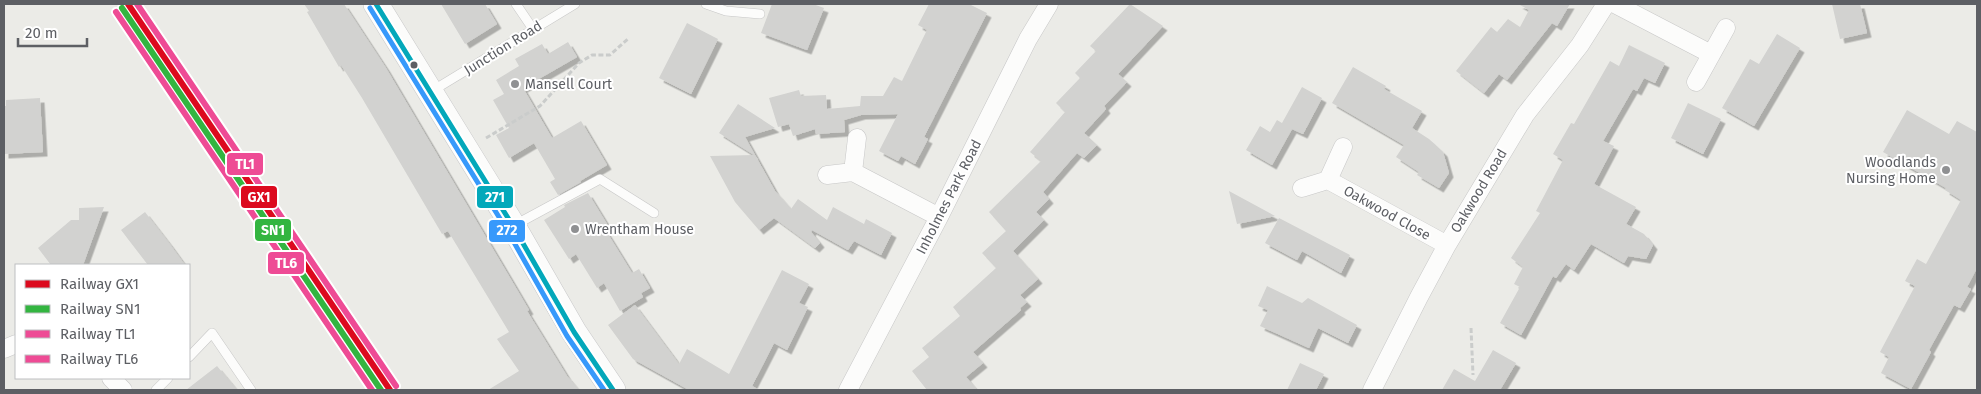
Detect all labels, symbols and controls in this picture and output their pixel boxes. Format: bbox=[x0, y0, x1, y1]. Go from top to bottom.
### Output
scale bar bbox=[18, 15, 86, 47]
street label: Junction Road bbox=[461, 17, 545, 79]
text: 20 m bbox=[25, 24, 58, 42]
unlabelled marker bbox=[409, 60, 419, 70]
place label: Mansell Court bbox=[525, 76, 613, 93]
marker: Mansell Court bbox=[509, 78, 521, 90]
street label: Inholmes Park Road bbox=[913, 137, 985, 257]
street label: Oakwood Road bbox=[1447, 146, 1511, 236]
line badge: TL1 bbox=[226, 152, 264, 176]
place label: Woodlands Nursing Home bbox=[1846, 154, 1936, 187]
text: TL1 bbox=[235, 156, 255, 173]
marker: Woodlands Nursing Home bbox=[1940, 164, 1952, 176]
street label: Oakwood Close bbox=[1341, 182, 1433, 244]
line badge: GX1 bbox=[240, 185, 278, 209]
line badge: 271 bbox=[476, 185, 514, 209]
text: GX1 bbox=[248, 189, 270, 206]
text: 271 bbox=[485, 189, 505, 206]
line badge: SN1 bbox=[254, 218, 292, 242]
line badge: 272 bbox=[488, 219, 526, 243]
place label: Wrentham House bbox=[585, 221, 694, 238]
text: SN1 bbox=[261, 222, 285, 239]
text: 272 bbox=[497, 222, 517, 239]
marker: Wrentham House bbox=[569, 223, 581, 235]
line badge: TL6 bbox=[267, 251, 305, 275]
text: TL6 bbox=[275, 255, 297, 272]
legend bbox=[15, 264, 190, 379]
text: Railway GX1 bbox=[60, 275, 139, 293]
text: Railway SN1 bbox=[60, 300, 141, 318]
text: Railway TL1 bbox=[60, 325, 136, 343]
text: Railway TL6 bbox=[60, 350, 138, 368]

